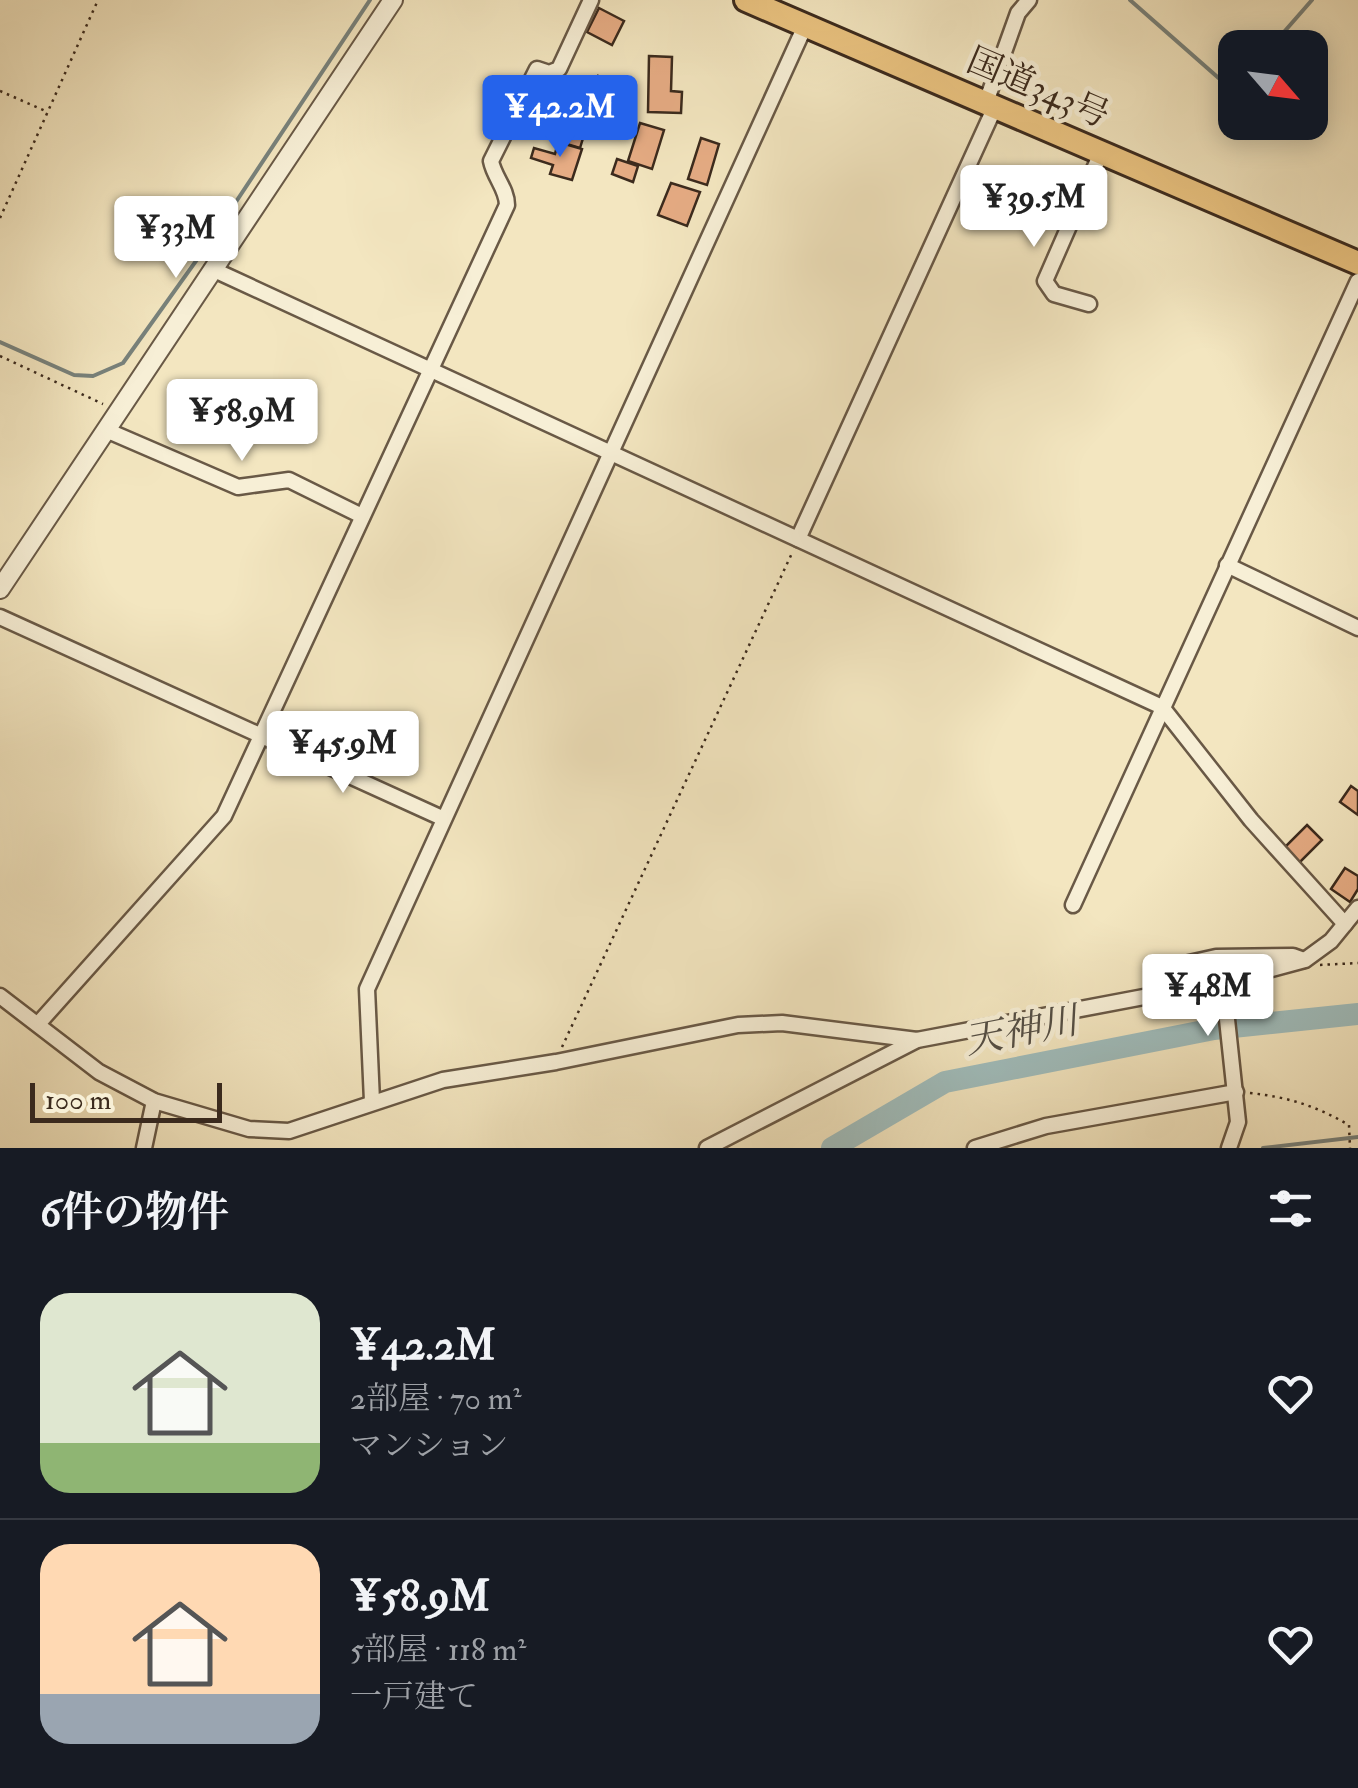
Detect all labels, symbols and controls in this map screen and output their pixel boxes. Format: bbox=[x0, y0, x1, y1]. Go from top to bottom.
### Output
north arrow bbox=[1218, 30, 1328, 140]
map controls bbox=[1218, 30, 1328, 140]
street label: 国道343号 bbox=[960, 38, 1116, 138]
pin: ¥42.2M bbox=[479, 75, 641, 160]
text: ¥42.2M bbox=[505, 87, 615, 127]
pin: ¥39.5M bbox=[953, 165, 1115, 250]
text: ¥39.5M bbox=[982, 177, 1086, 217]
pin: ¥33M bbox=[117, 196, 235, 281]
text: ¥33M bbox=[136, 208, 216, 248]
pin: ¥58.9M bbox=[161, 379, 323, 464]
text: ¥58.9M bbox=[189, 391, 295, 431]
pin: ¥45.9M bbox=[262, 711, 424, 796]
text: ¥45.9M bbox=[289, 723, 397, 763]
pin: ¥48M bbox=[1149, 954, 1267, 1039]
text: ¥48M bbox=[1164, 966, 1252, 1006]
water label: 天神川 bbox=[960, 996, 1085, 1065]
scale bar bbox=[30, 1078, 222, 1122]
text: 100 m bbox=[45, 1083, 111, 1118]
icon: filters bbox=[1263, 1181, 1318, 1236]
text: 6件の物件 bbox=[40, 1187, 229, 1239]
text: ¥42.2M bbox=[350, 1320, 496, 1372]
icon: home bbox=[120, 1333, 240, 1453]
icon: heart bbox=[1263, 1366, 1318, 1421]
text: 2部屋 · 70 m² bbox=[350, 1379, 522, 1419]
text: マンション bbox=[350, 1426, 509, 1466]
text: ¥58.9M bbox=[350, 1571, 490, 1623]
icon: home bbox=[120, 1584, 240, 1704]
icon: heart bbox=[1263, 1617, 1318, 1672]
text: 5部屋 · 118 m² bbox=[350, 1630, 526, 1670]
text: 一戸建て bbox=[350, 1677, 478, 1717]

